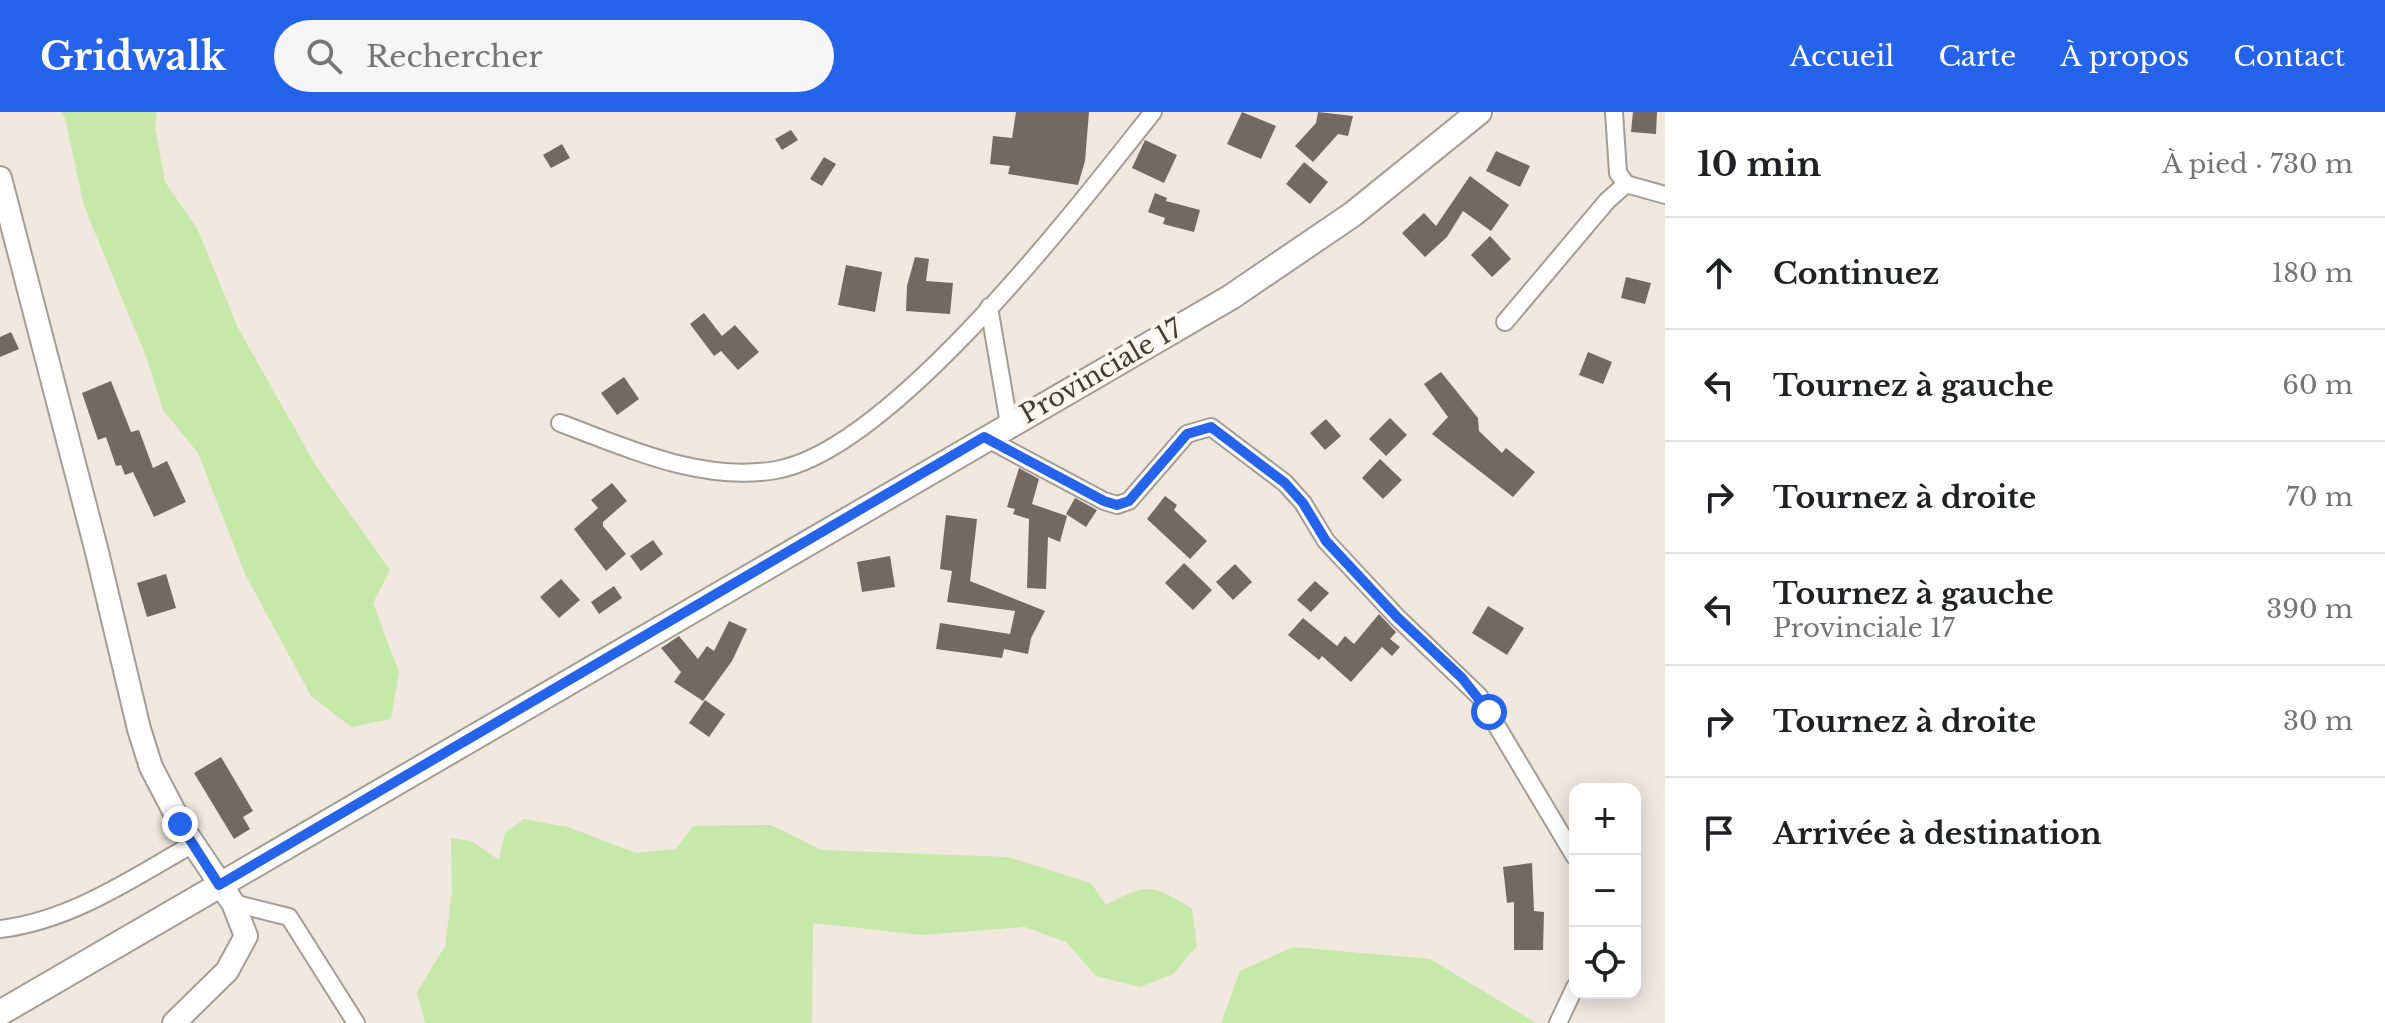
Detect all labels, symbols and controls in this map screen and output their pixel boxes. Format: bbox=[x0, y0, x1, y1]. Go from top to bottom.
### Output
search box bbox=[274, 20, 834, 92]
text: Gridwalk bbox=[40, 33, 226, 80]
icon: search bbox=[302, 34, 346, 78]
text: Rechercher bbox=[366, 38, 543, 75]
text: Accueil bbox=[1790, 39, 1894, 74]
text: Carte bbox=[1938, 39, 2016, 74]
text: À propos bbox=[2060, 39, 2189, 74]
text: Contact bbox=[2233, 39, 2345, 74]
text: 10 min bbox=[1697, 143, 1821, 185]
text: À pied · 730 m bbox=[2162, 148, 2353, 180]
icon: ahead bbox=[1697, 251, 1741, 295]
text: Continuez bbox=[1773, 255, 1939, 292]
text: 180 m bbox=[2272, 257, 2353, 289]
street label: Provinciale 17 bbox=[1014, 311, 1189, 430]
icon: left bbox=[1697, 363, 1741, 407]
text: Tournez à gauche bbox=[1773, 367, 2054, 404]
text: 60 m bbox=[2282, 369, 2353, 401]
icon: right bbox=[1697, 475, 1741, 519]
text: Tournez à droite bbox=[1773, 479, 2036, 516]
text: 70 m bbox=[2286, 481, 2353, 513]
text: Tournez à gauche bbox=[1773, 575, 2054, 612]
icon: left bbox=[1697, 587, 1741, 631]
text: 390 m bbox=[2266, 593, 2353, 625]
text: Provinciale 17 bbox=[1773, 612, 1955, 644]
route start bbox=[1471, 694, 1507, 730]
icon: right bbox=[1697, 699, 1741, 743]
text: Tournez à droite bbox=[1773, 703, 2036, 740]
text: 30 m bbox=[2283, 705, 2353, 737]
map controls bbox=[1569, 783, 1641, 999]
button: + bbox=[1569, 783, 1641, 855]
route end bbox=[162, 806, 198, 842]
icon: arrive bbox=[1697, 811, 1741, 855]
text: Arrivée à destination bbox=[1773, 815, 2102, 852]
button: − bbox=[1569, 855, 1641, 927]
button: locate bbox=[1569, 927, 1641, 999]

